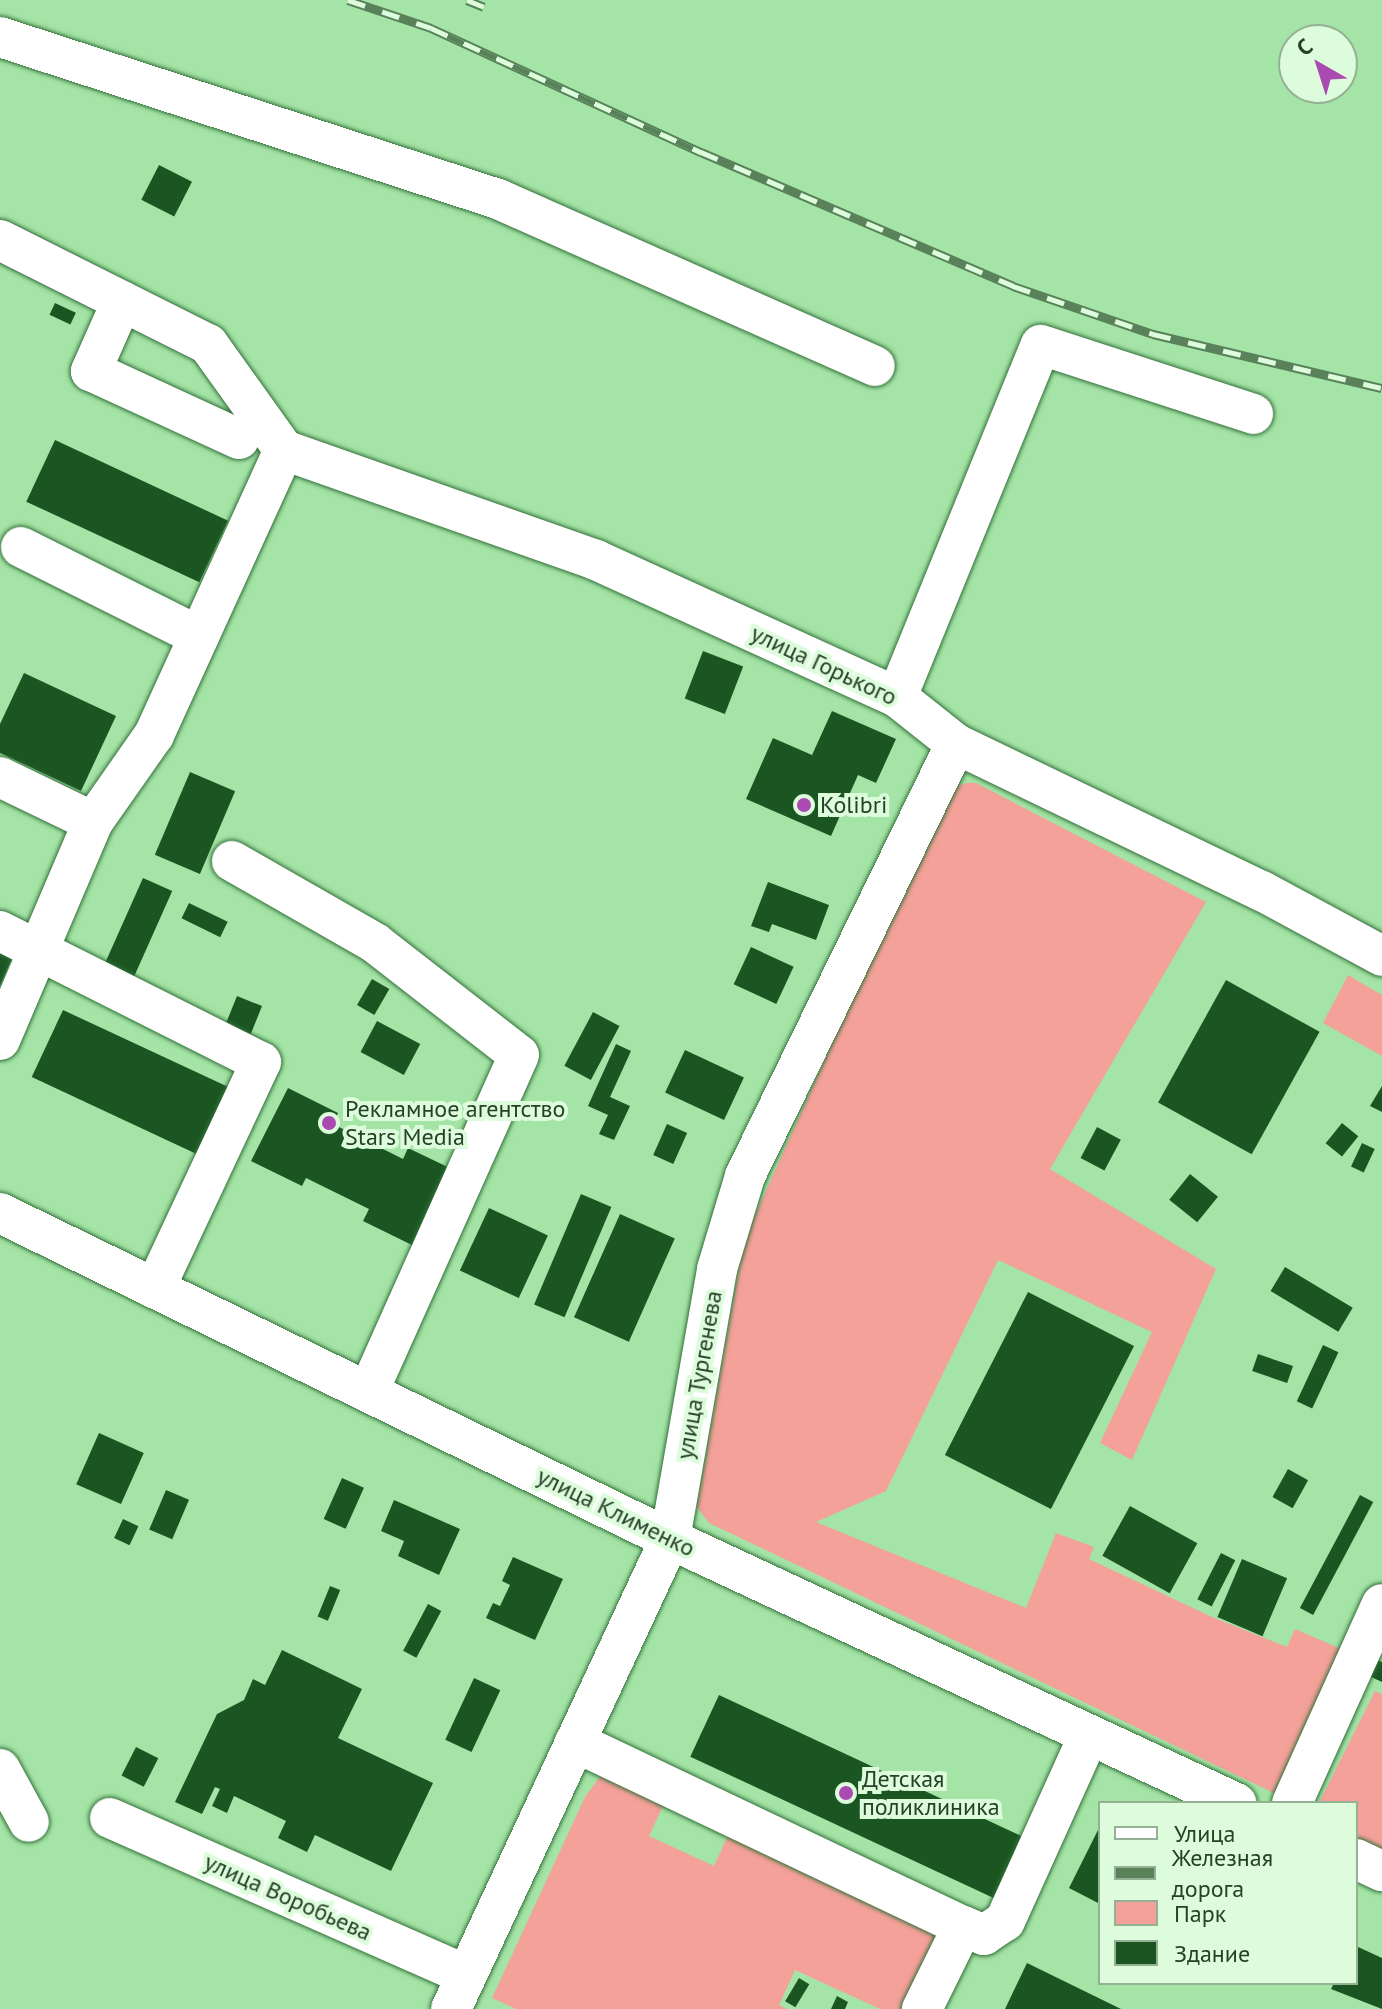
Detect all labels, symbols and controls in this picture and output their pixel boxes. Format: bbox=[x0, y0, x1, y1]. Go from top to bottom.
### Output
north arrow bbox=[1278, 24, 1358, 104]
text: С bbox=[1291, 32, 1318, 62]
street label: улица Горького bbox=[746, 619, 902, 711]
place label: Kolibri bbox=[820, 791, 887, 819]
marker: Kolibri bbox=[795, 796, 813, 814]
place label: Рекламное агентство Stars Media bbox=[345, 1095, 565, 1151]
marker: Рекламное агентство Stars Media bbox=[320, 1114, 338, 1132]
street label: улица Тургенева bbox=[670, 1288, 728, 1462]
street label: улица Клименко bbox=[532, 1461, 700, 1563]
place label: Детская поликлиника bbox=[862, 1765, 1000, 1821]
marker: Детская поликлиника bbox=[837, 1784, 855, 1802]
legend bbox=[1098, 1801, 1358, 1985]
text: Улица bbox=[1174, 1818, 1235, 1849]
text: Железная дорога bbox=[1172, 1842, 1273, 1904]
street label: улица Воробьева bbox=[200, 1847, 376, 1947]
text: Парк bbox=[1174, 1898, 1226, 1929]
text: Здание bbox=[1174, 1938, 1250, 1969]

